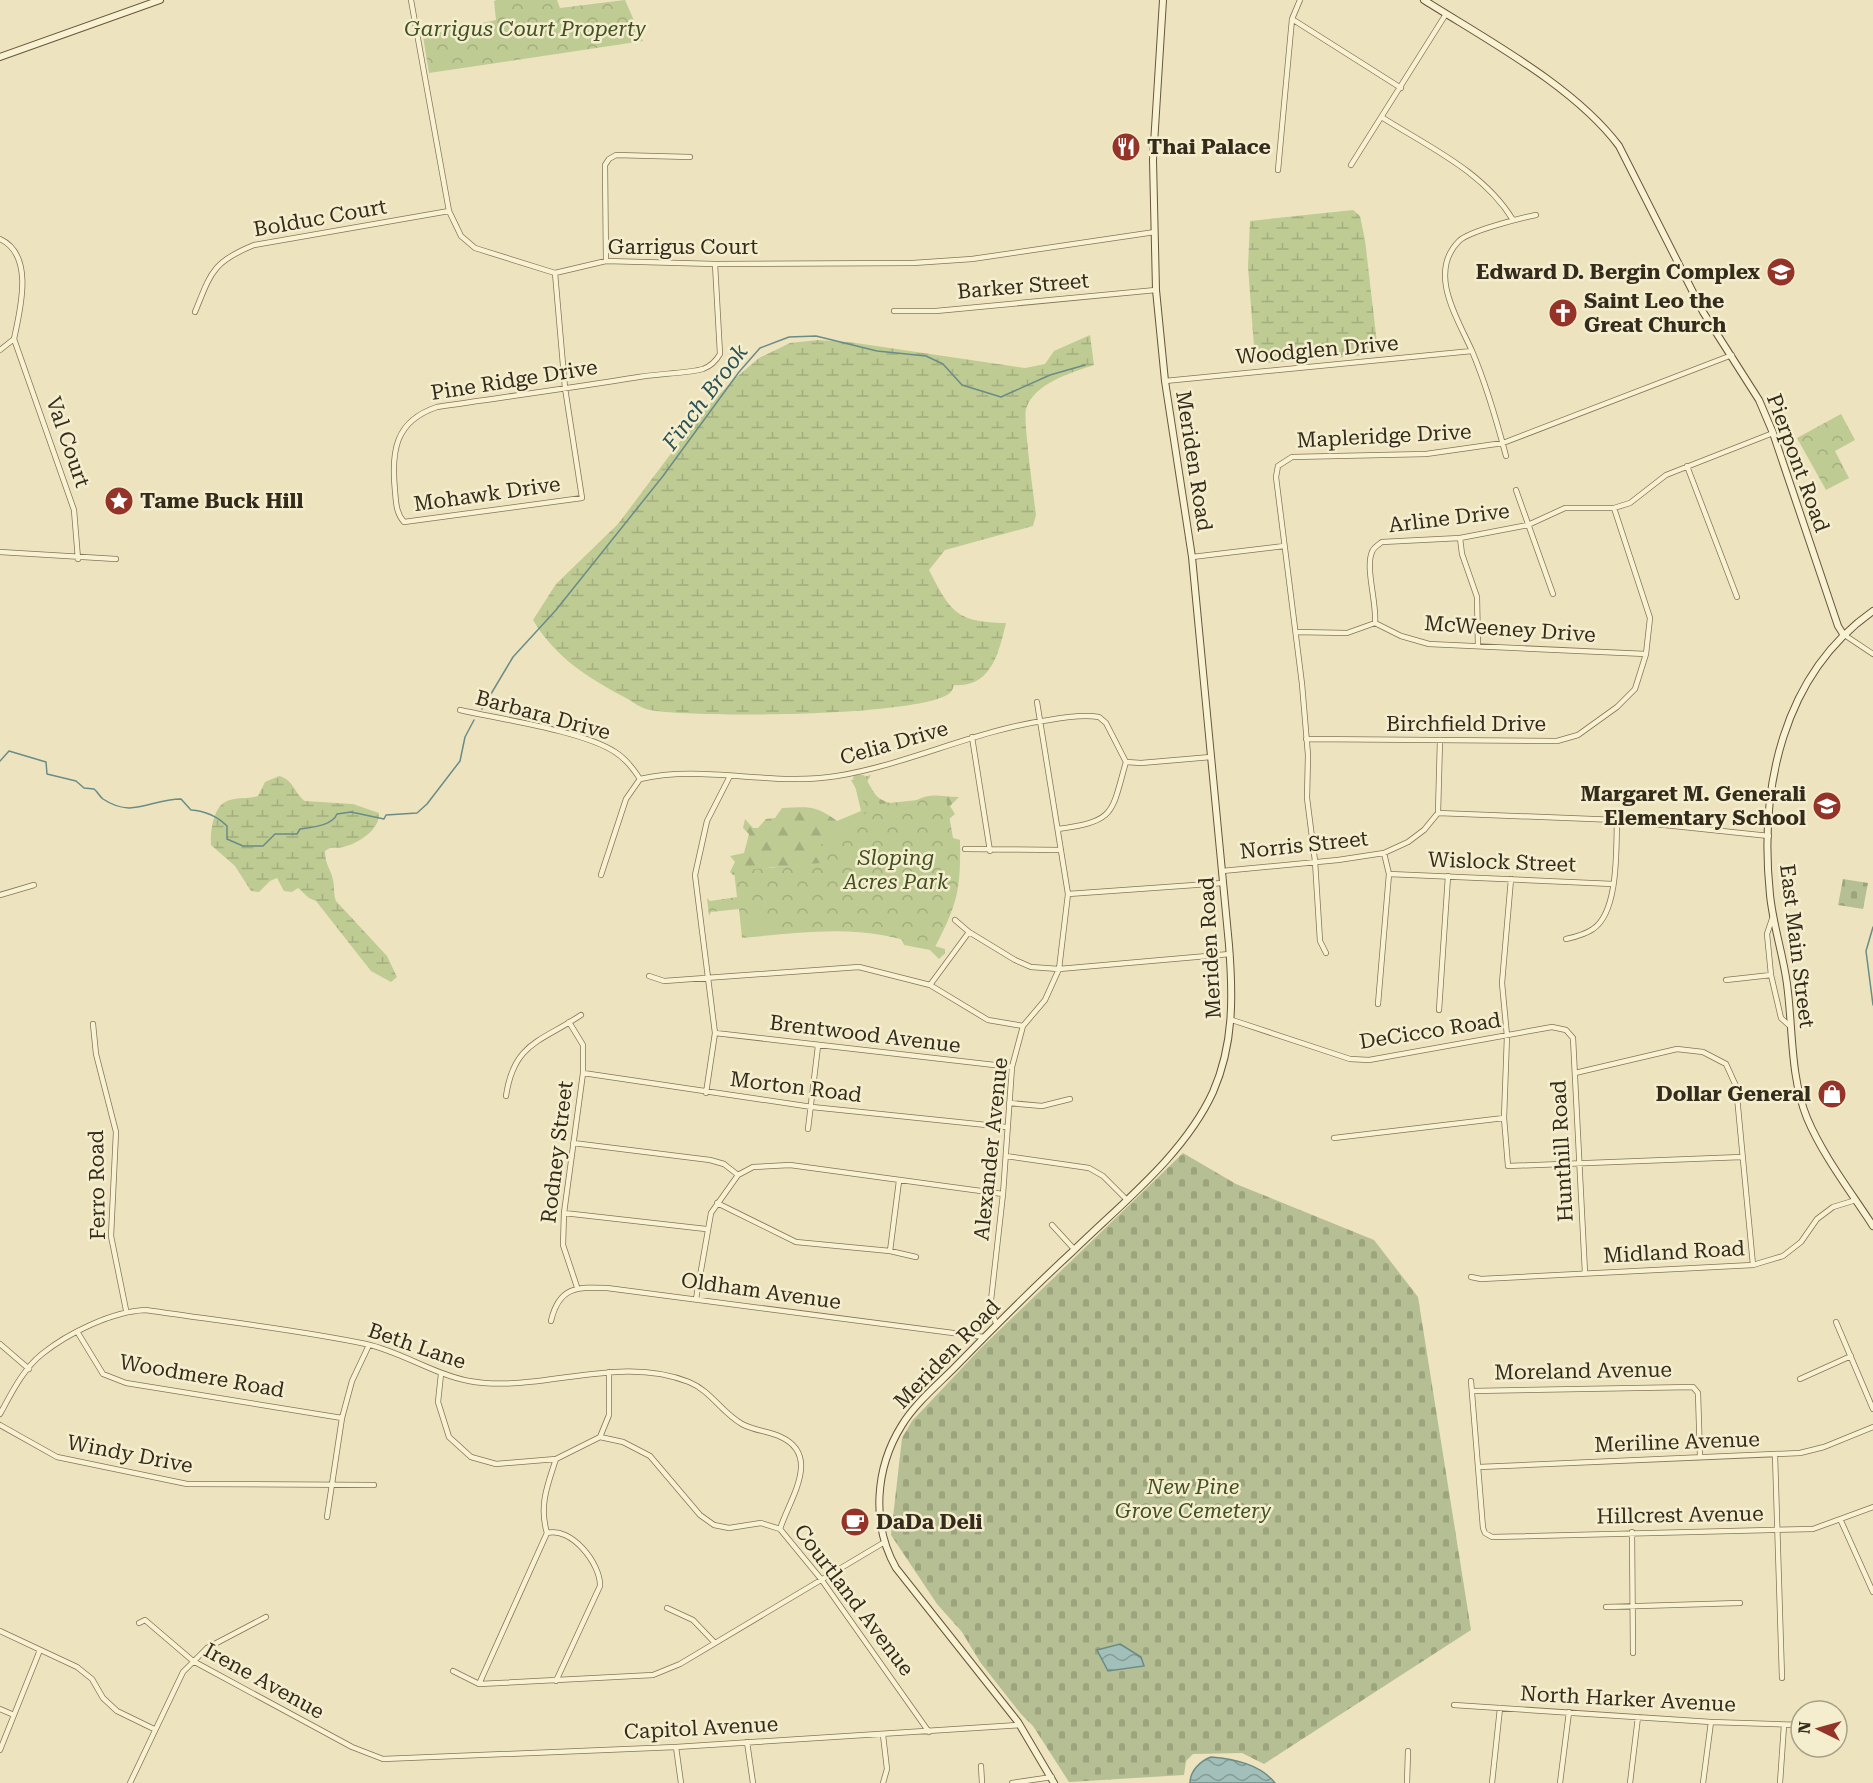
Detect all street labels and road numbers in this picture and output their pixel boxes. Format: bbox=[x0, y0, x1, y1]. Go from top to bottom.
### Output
street label: Bolduc Court bbox=[251, 194, 389, 242]
street label: Garrigus Court bbox=[608, 235, 758, 259]
street label: Barker Street bbox=[956, 268, 1090, 304]
street label: Woodglen Drive bbox=[1235, 331, 1399, 369]
street label: Pine Ridge Drive bbox=[429, 355, 599, 405]
street label: Meriden Road bbox=[1171, 389, 1217, 534]
street label: Pierpont Road bbox=[1762, 391, 1834, 536]
street label: Val Court bbox=[41, 393, 95, 491]
street label: Mapleridge Drive bbox=[1296, 419, 1472, 453]
street label: Mohawk Drive bbox=[412, 472, 562, 516]
street label: Arline Drive bbox=[1387, 499, 1511, 537]
street label: McWeeney Drive bbox=[1423, 611, 1597, 647]
street label: Barbara Drive bbox=[473, 685, 613, 745]
street label: Birchfield Drive bbox=[1386, 712, 1546, 736]
street label: Celia Drive bbox=[837, 716, 951, 770]
street label: Norris Street bbox=[1239, 826, 1370, 864]
street label: Wislock Street bbox=[1428, 847, 1577, 877]
street label: East Main Street bbox=[1775, 863, 1819, 1030]
street label: Meriden Road bbox=[1194, 876, 1226, 1020]
street label: DeCicco Road bbox=[1357, 1008, 1503, 1054]
street label: Brentwood Avenue bbox=[768, 1010, 962, 1058]
street label: Alexander Avenue bbox=[969, 1056, 1013, 1242]
street label: Morton Road bbox=[729, 1067, 864, 1107]
street label: Rodney Street bbox=[536, 1079, 578, 1225]
street label: Hunthill Road bbox=[1546, 1079, 1578, 1223]
street label: Ferro Road bbox=[84, 1129, 110, 1240]
street label: Midland Road bbox=[1602, 1236, 1746, 1268]
street label: Oldham Avenue bbox=[679, 1268, 843, 1314]
street label: Meriden Road bbox=[889, 1294, 1005, 1413]
street label: Beth Lane bbox=[365, 1318, 469, 1374]
street label: Woodmere Road bbox=[118, 1350, 287, 1402]
street label: Moreland Avenue bbox=[1494, 1357, 1672, 1385]
street label: Meriline Avenue bbox=[1594, 1427, 1760, 1457]
street label: Windy Drive bbox=[65, 1430, 195, 1478]
street label: Hillcrest Avenue bbox=[1596, 1502, 1764, 1528]
street label: Courtland Avenue bbox=[789, 1520, 919, 1680]
street label: Irene Avenue bbox=[200, 1638, 328, 1724]
street label: North Harker Avenue bbox=[1520, 1681, 1736, 1717]
street label: Capitol Avenue bbox=[623, 1712, 779, 1744]

